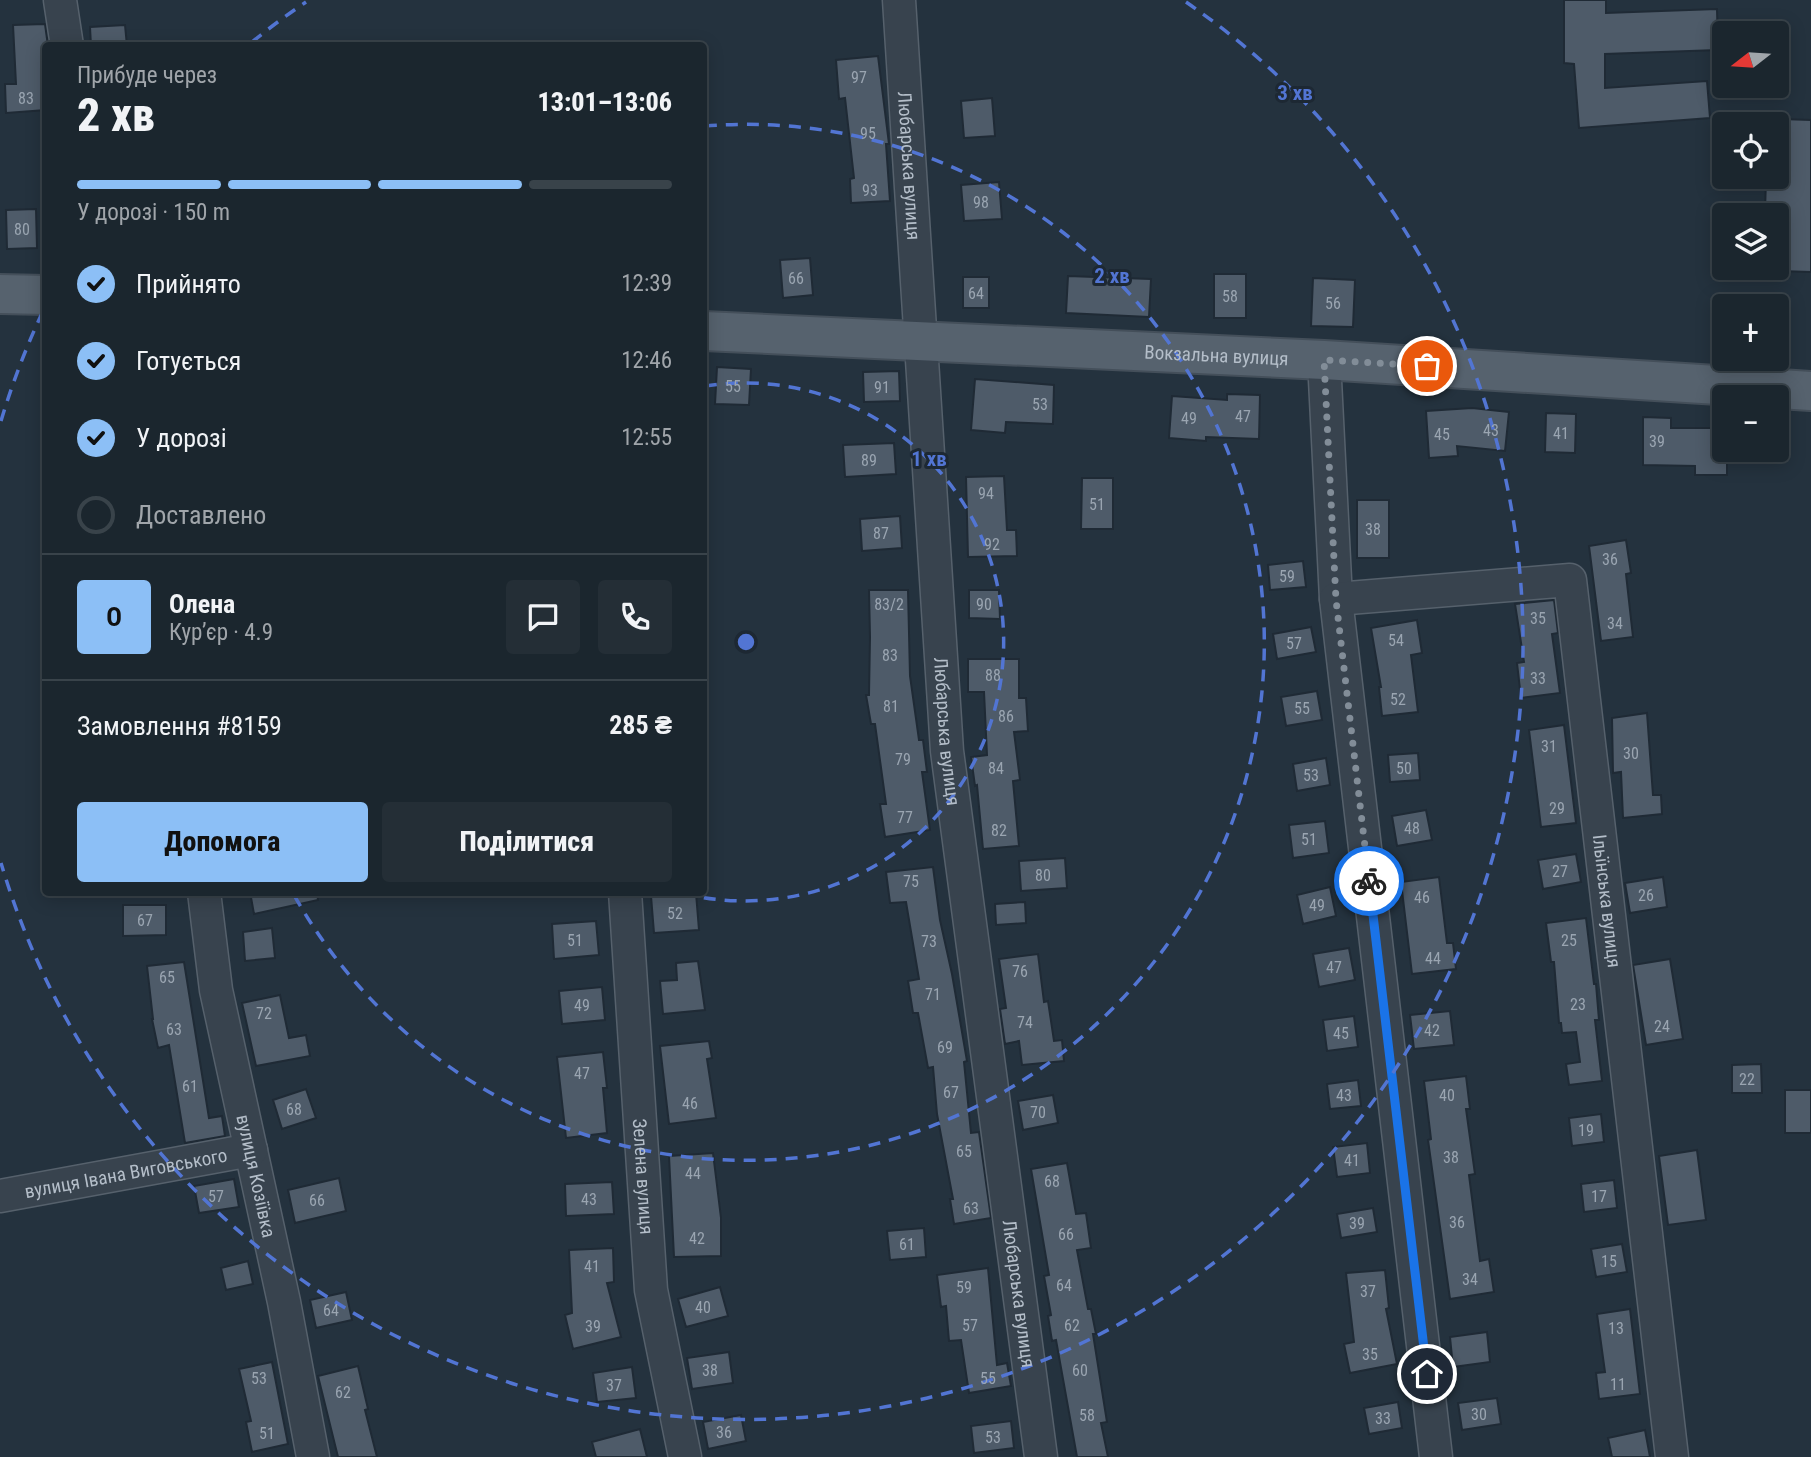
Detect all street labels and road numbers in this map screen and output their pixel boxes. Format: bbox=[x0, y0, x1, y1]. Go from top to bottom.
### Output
street label: Любарська вулиця bbox=[893, 91, 926, 241]
street label: Вокзальна вулиця bbox=[1144, 340, 1289, 370]
street label: Любарська вулиця bbox=[930, 656, 966, 807]
street label: Ільїнська вулиця bbox=[1588, 833, 1627, 969]
street label: вулиця Козіївка bbox=[232, 1112, 281, 1240]
street label: Зелена вулиця bbox=[628, 1118, 659, 1235]
street label: вулиця Івана Виговського bbox=[23, 1143, 229, 1203]
street label: Любарська вулиця bbox=[998, 1218, 1040, 1369]

